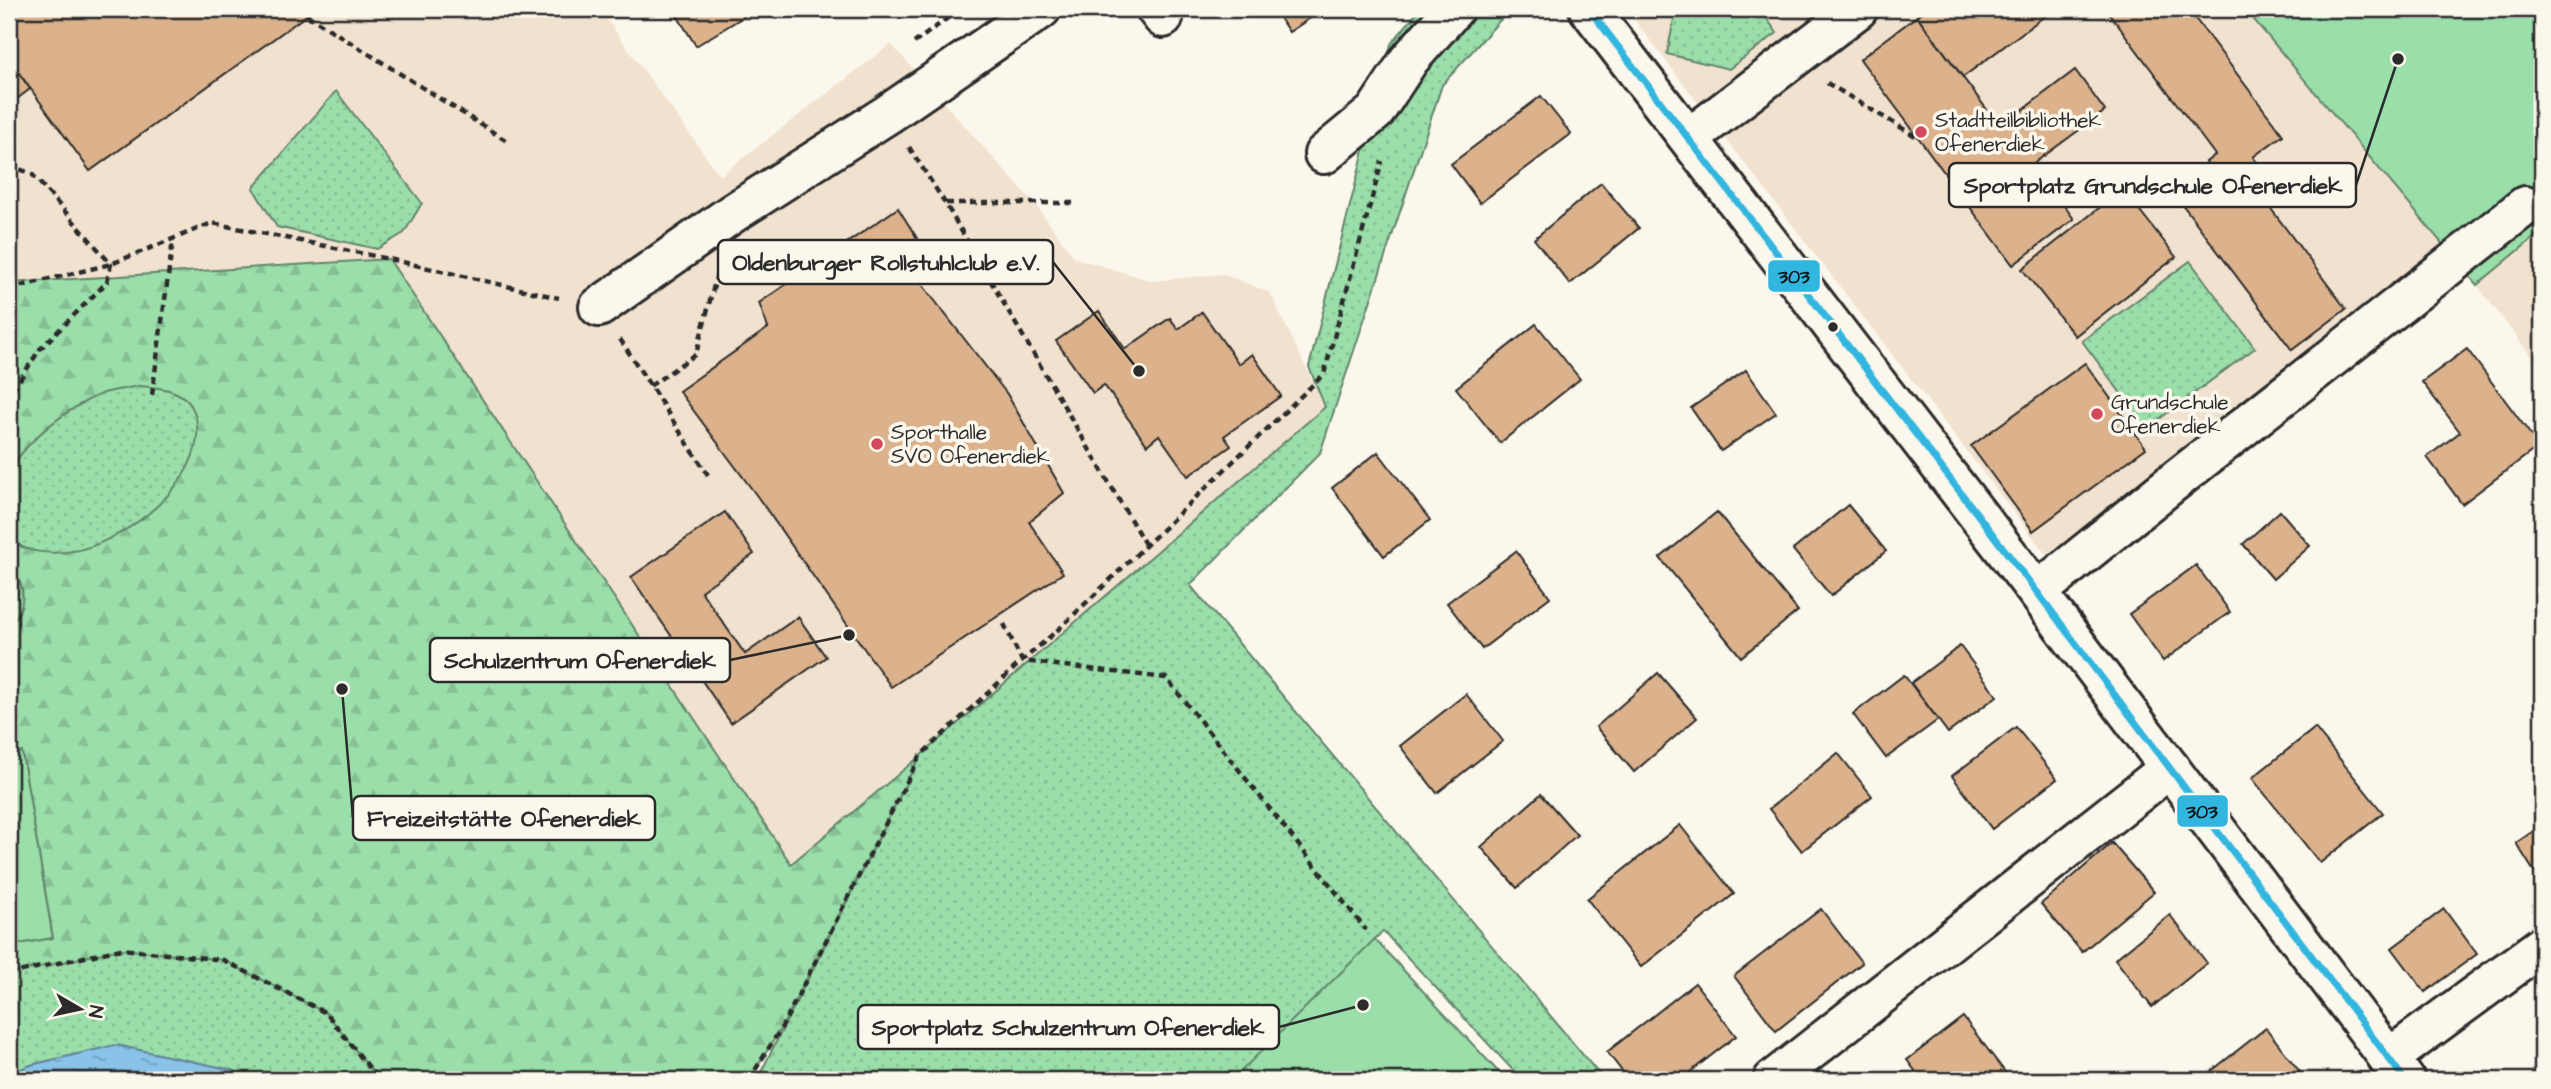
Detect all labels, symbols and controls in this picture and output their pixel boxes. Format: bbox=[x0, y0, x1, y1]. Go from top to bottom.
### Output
place label: Stadtteilbibliothek Ofenerdiek bbox=[1935, 106, 2102, 159]
marker: Stadtteilbibliothek Ofenerdiek bbox=[1913, 124, 1929, 140]
callout: Sportplatz Grundschule Ofenerdiek bbox=[1949, 163, 2356, 207]
text: Sportplatz Grundschule Ofenerdiek bbox=[1963, 170, 2343, 202]
callout: Oldenburger Rollstuhlclub e.V. bbox=[718, 240, 1053, 284]
text: Oldenburger Rollstuhlclub e.V. bbox=[732, 247, 1040, 280]
line badge: 303 bbox=[1767, 259, 1821, 293]
text: 303 bbox=[1777, 264, 1810, 291]
unlabelled marker bbox=[1826, 320, 1840, 334]
place label: Grundschule Ofenerdiek bbox=[2111, 388, 2229, 441]
marker: Grundschule Ofenerdiek bbox=[2089, 406, 2105, 422]
place label: Sporthalle SVO Ofenerdiek bbox=[891, 418, 1050, 471]
marker: Sporthalle SVO Ofenerdiek bbox=[869, 436, 885, 452]
callout: Schulzentrum Ofenerdiek bbox=[430, 638, 730, 682]
text: Schulzentrum Ofenerdiek bbox=[443, 645, 717, 677]
line badge: 303 bbox=[2176, 794, 2229, 828]
callout: Freizeitstätte Ofenerdiek bbox=[353, 796, 655, 840]
text: 303 bbox=[2185, 799, 2218, 826]
text: Freizeitstätte Ofenerdiek bbox=[367, 803, 642, 835]
north arrow bbox=[46, 974, 116, 1044]
text: N bbox=[81, 1003, 110, 1020]
callout: Sportplatz Schulzentrum Ofenerdiek bbox=[858, 1005, 1279, 1049]
text: Sportplatz Schulzentrum Ofenerdiek bbox=[871, 1012, 1265, 1044]

